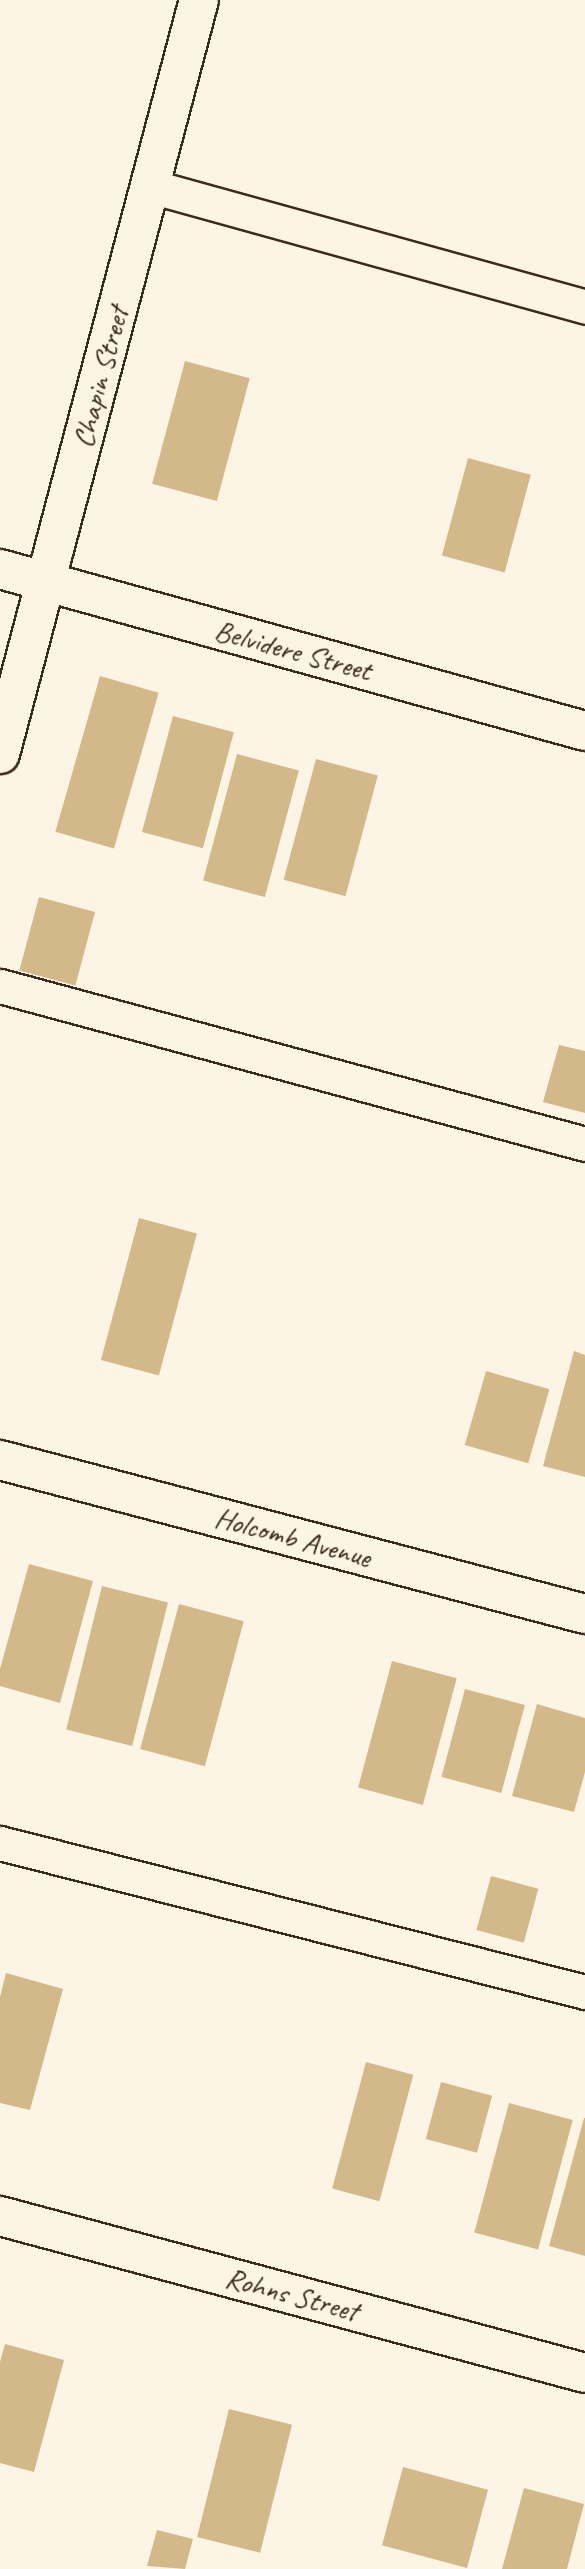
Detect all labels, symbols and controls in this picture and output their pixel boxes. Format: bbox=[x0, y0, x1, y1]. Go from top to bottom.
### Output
street label: Chapin Street bbox=[64, 303, 136, 451]
street label: Belvidere Street bbox=[211, 612, 375, 688]
street label: Holcomb Avenue bbox=[211, 1499, 375, 1575]
street label: Rohns Street bbox=[221, 2259, 363, 2329]

